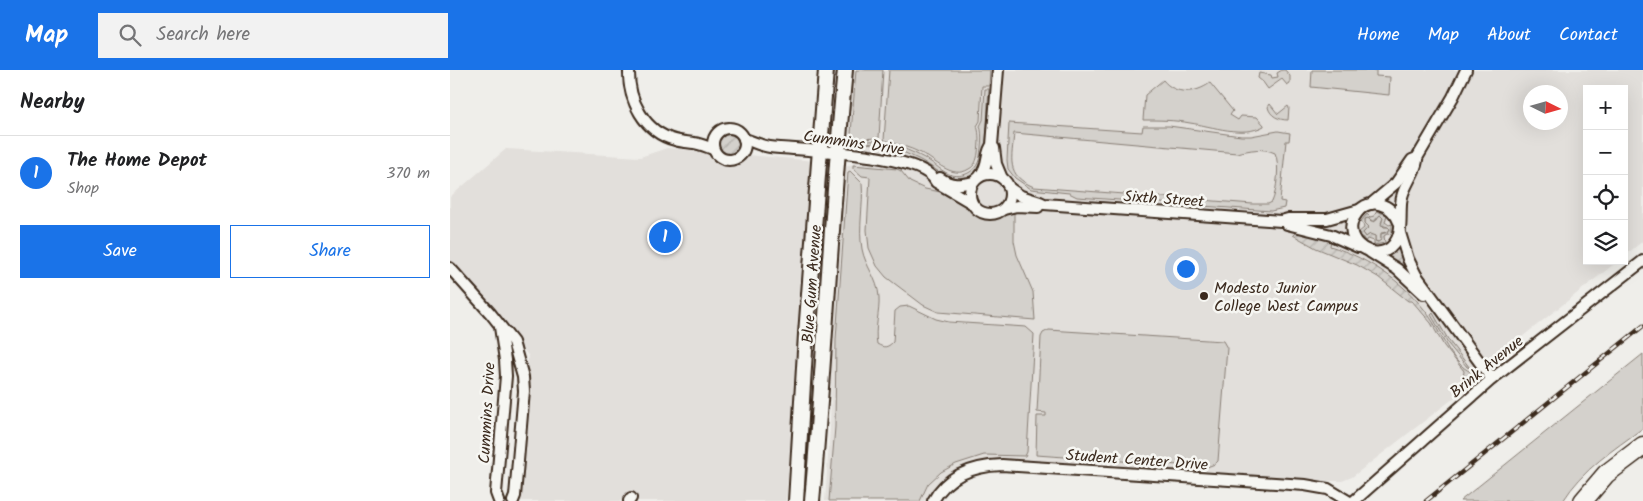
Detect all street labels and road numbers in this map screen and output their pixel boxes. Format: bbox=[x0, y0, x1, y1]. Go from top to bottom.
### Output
street label: Cummins Drive bbox=[802, 124, 906, 163]
street label: Sixth Street bbox=[1123, 184, 1206, 215]
street label: Blue Gum Avenue bbox=[796, 224, 829, 344]
street label: Brink Avenue bbox=[1445, 329, 1529, 405]
street label: Cummins Drive bbox=[472, 362, 503, 465]
street label: Student Center Drive bbox=[1065, 443, 1209, 478]

